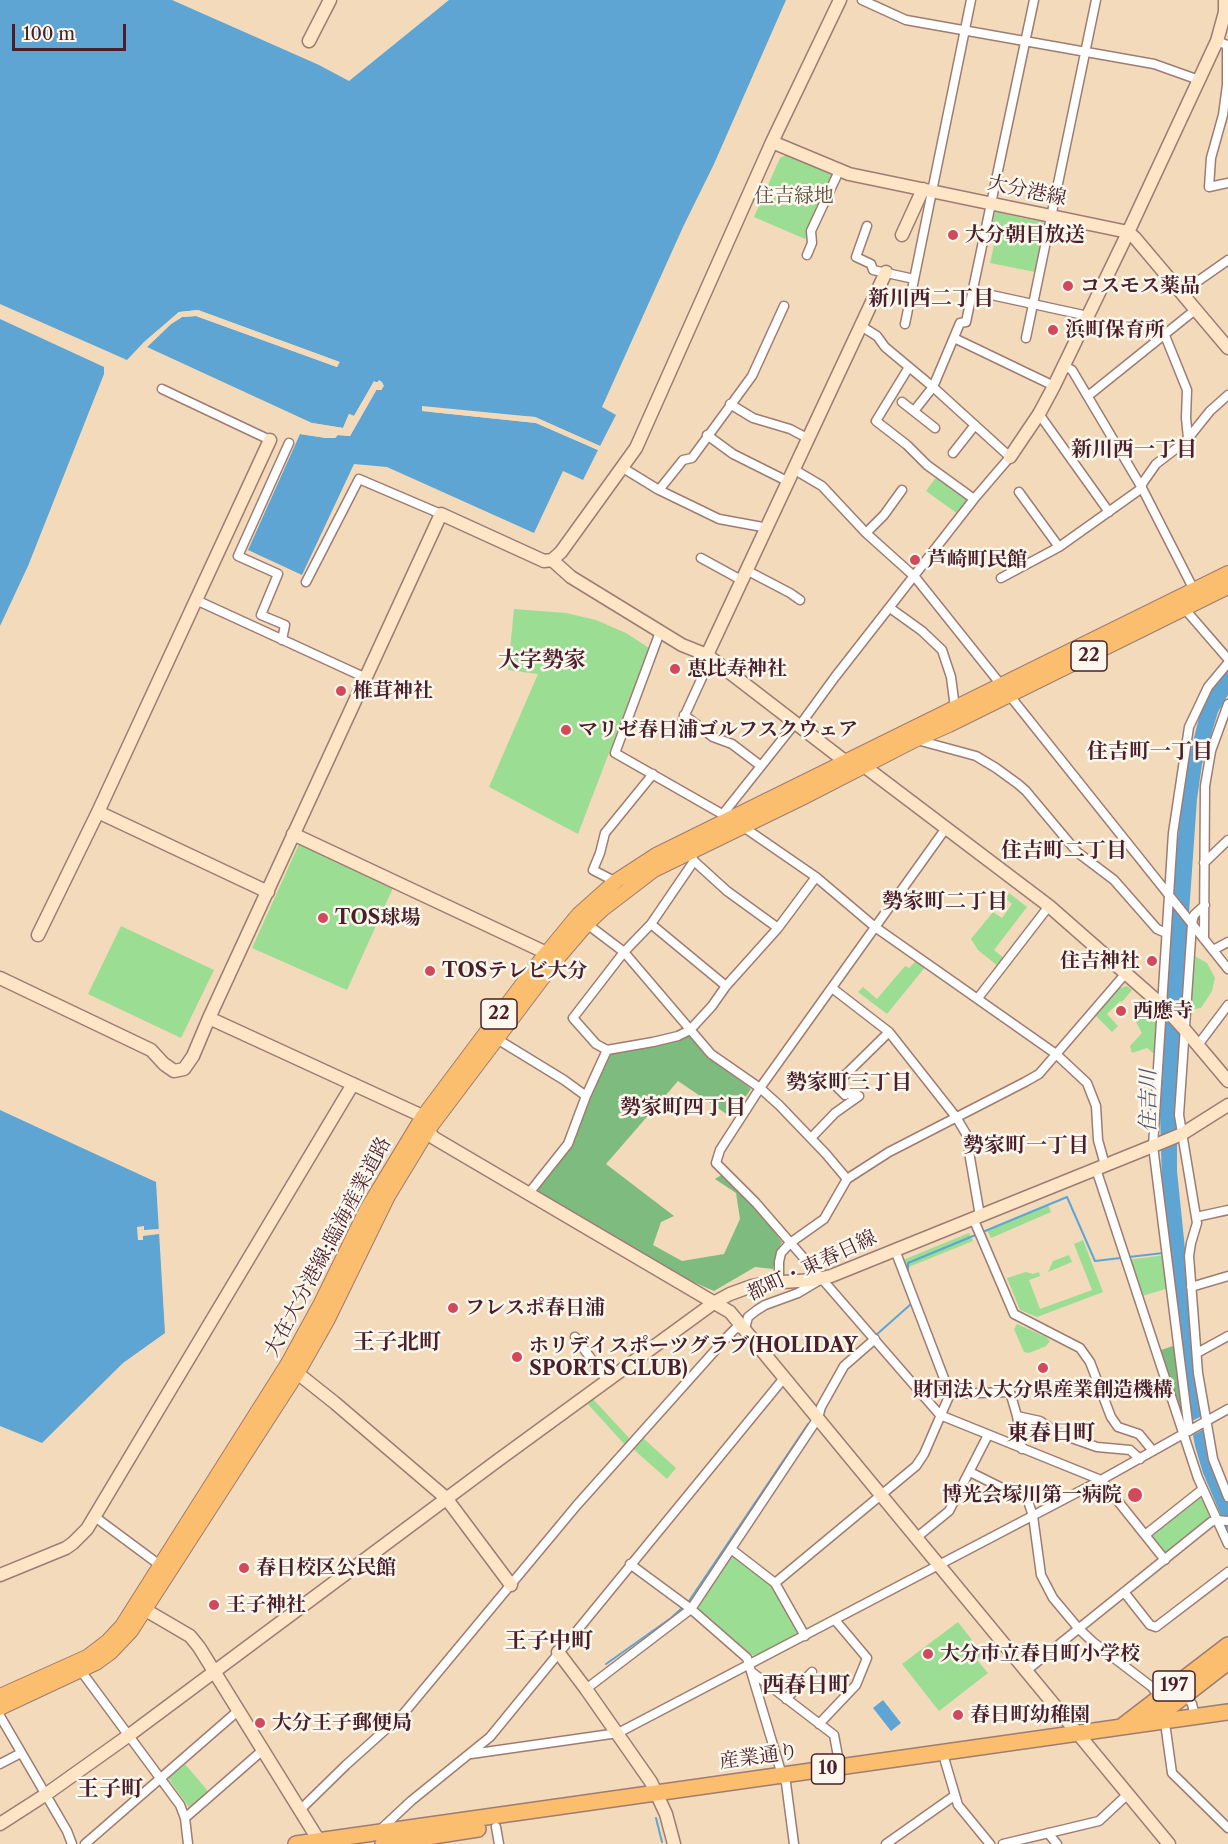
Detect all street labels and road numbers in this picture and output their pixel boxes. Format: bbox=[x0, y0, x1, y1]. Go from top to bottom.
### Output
street label: 大分港線 bbox=[985, 171, 1069, 211]
road number: 22 bbox=[1071, 641, 1107, 671]
road number: 22 bbox=[481, 999, 517, 1029]
street label: 大在大分港線;臨海産業道路 bbox=[260, 1133, 396, 1361]
street label: 都町・東春日線 bbox=[743, 1226, 881, 1306]
road number: 197 bbox=[1153, 1671, 1195, 1701]
street label: 産業通り bbox=[718, 1740, 800, 1774]
road number: 10 bbox=[812, 1754, 844, 1784]

